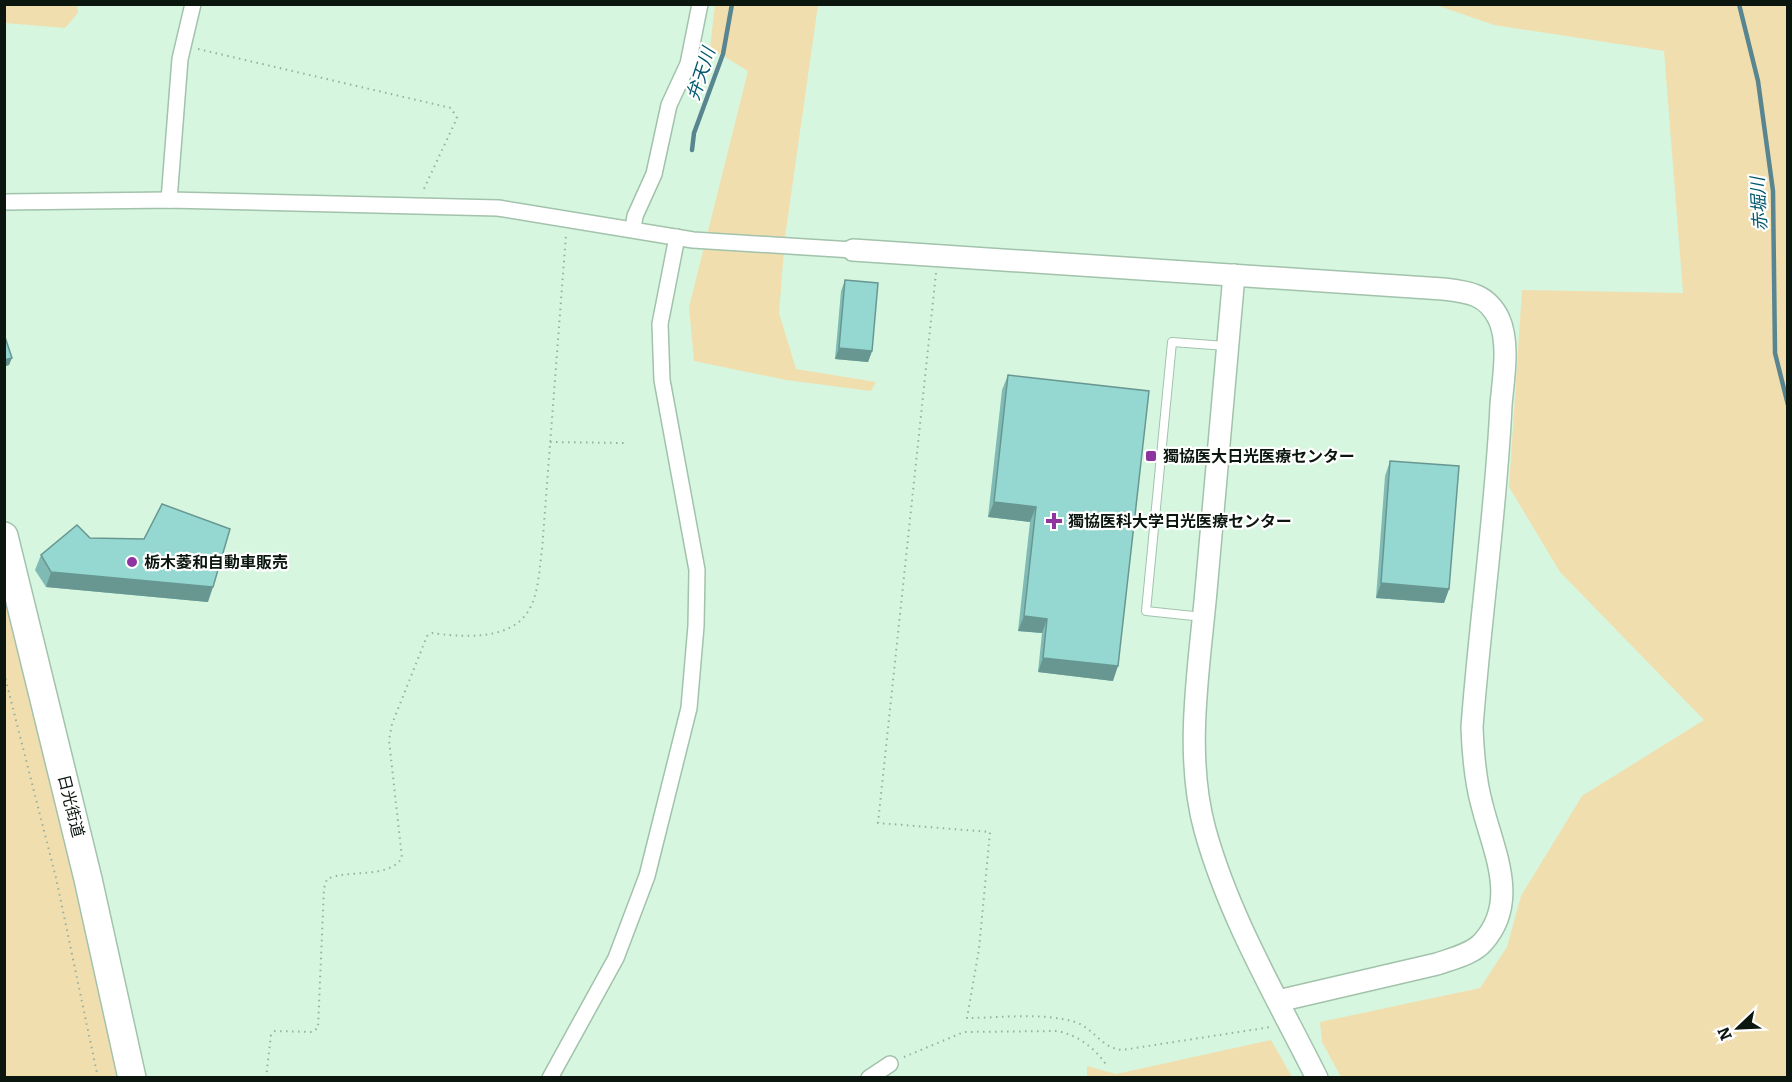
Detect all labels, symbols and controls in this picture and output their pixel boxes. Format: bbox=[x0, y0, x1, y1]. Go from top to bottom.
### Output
water label: 弁天川 bbox=[682, 43, 720, 103]
water label: 赤堀川 bbox=[1746, 174, 1771, 232]
place label: 獨協医大日光医療センター bbox=[1163, 447, 1355, 466]
marker: 獨協医大日光医療センター bbox=[1144, 449, 1158, 463]
marker: 獨協医科大学日光医療センター bbox=[1045, 512, 1063, 530]
place label: 獨協医科大学日光医療センター bbox=[1068, 512, 1292, 531]
place label: 栃木菱和自動車販売 bbox=[144, 553, 288, 572]
marker: 栃木菱和自動車販売 bbox=[125, 555, 139, 569]
street label: 日光街道 bbox=[54, 773, 88, 839]
north arrow bbox=[1708, 998, 1768, 1058]
text: N bbox=[1713, 1024, 1736, 1043]

